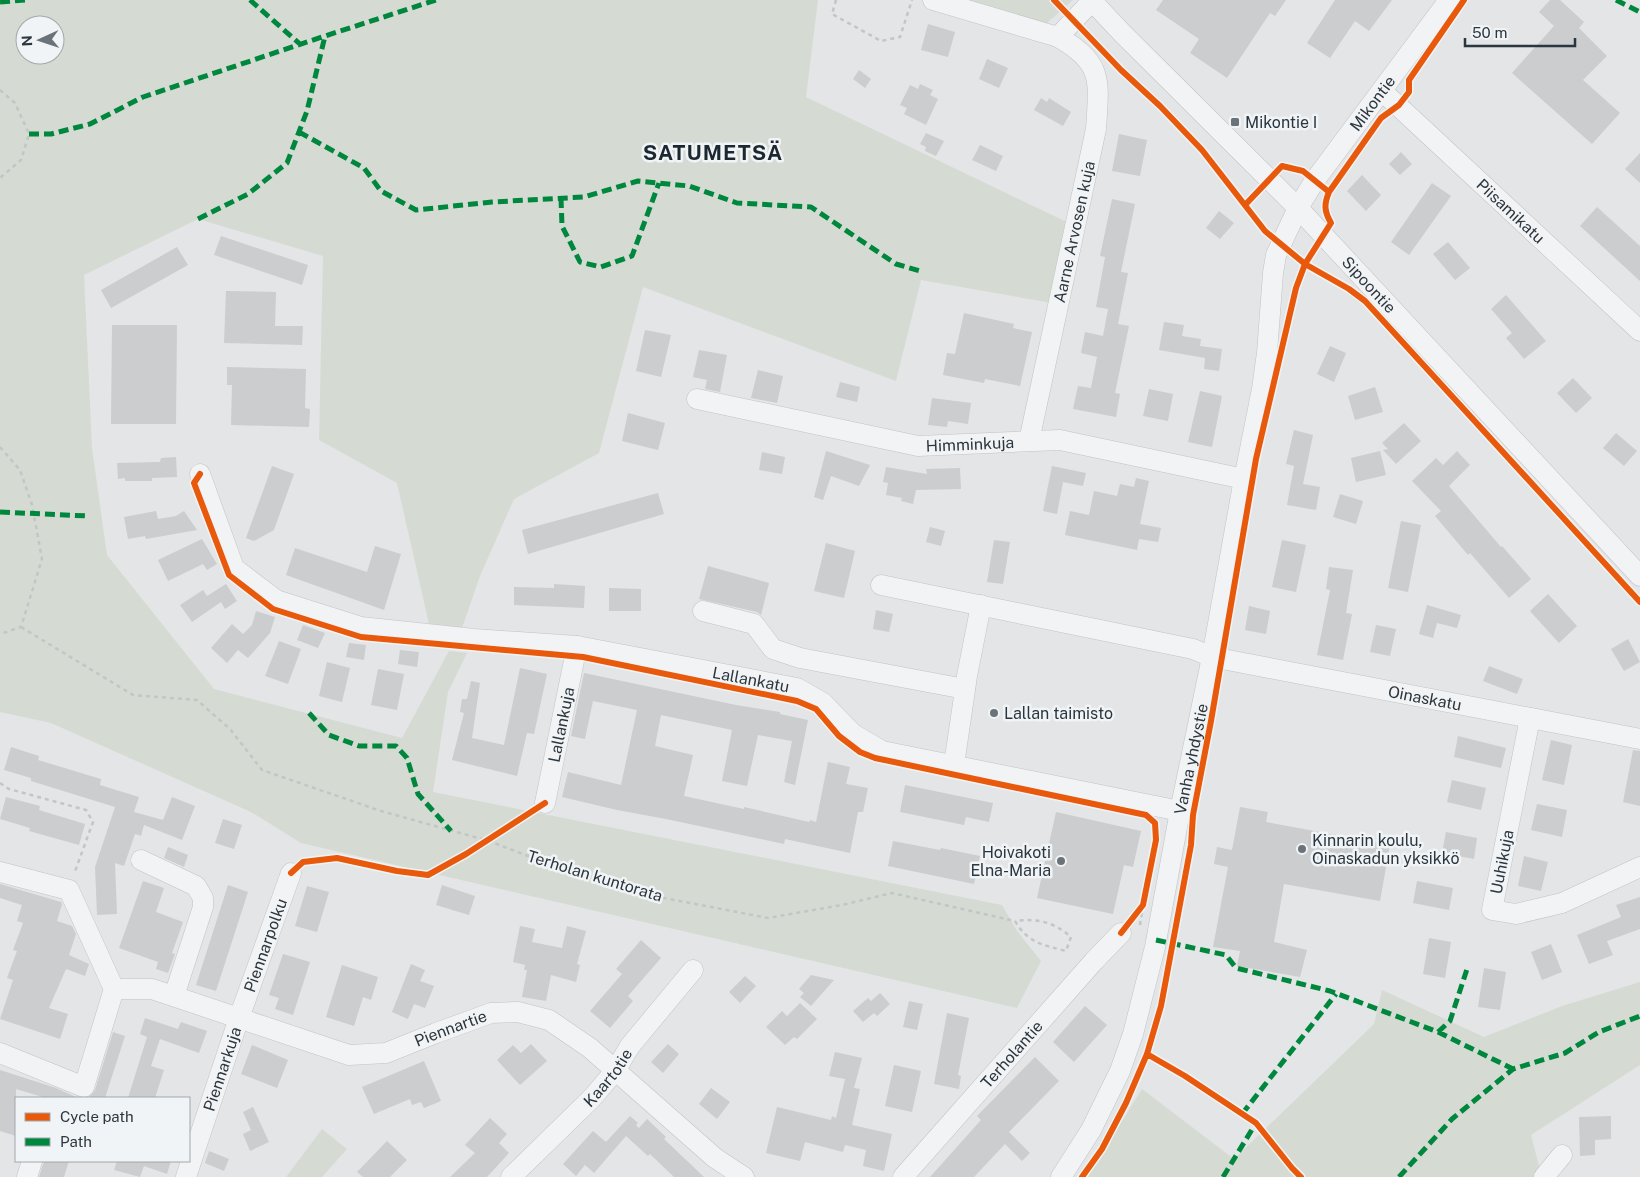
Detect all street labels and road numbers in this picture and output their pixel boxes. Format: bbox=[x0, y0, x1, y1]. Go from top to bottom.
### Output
street label: Mikontie bbox=[1345, 72, 1399, 134]
street label: Aarne Arvosen kuja bbox=[1049, 159, 1098, 305]
street label: Piisamikatu bbox=[1473, 175, 1549, 247]
street label: Sipoontie bbox=[1338, 252, 1400, 317]
street label: Himminkuja bbox=[925, 432, 1015, 455]
street label: Lallankatu bbox=[711, 663, 791, 696]
street label: Oinaskatu bbox=[1387, 681, 1463, 714]
street label: Lallankuja bbox=[544, 685, 578, 764]
street label: Vanha yhdystie bbox=[1170, 702, 1212, 816]
street label: Uuhikuja bbox=[1486, 828, 1518, 896]
street label: Terholan kuntorata bbox=[525, 846, 665, 906]
street label: Piennarpolku bbox=[240, 896, 291, 995]
street label: Piennartie bbox=[411, 1006, 489, 1050]
street label: Terholantie bbox=[977, 1016, 1047, 1092]
street label: Piennarkuja bbox=[199, 1024, 245, 1114]
street label: Kaartotie bbox=[579, 1045, 636, 1111]

